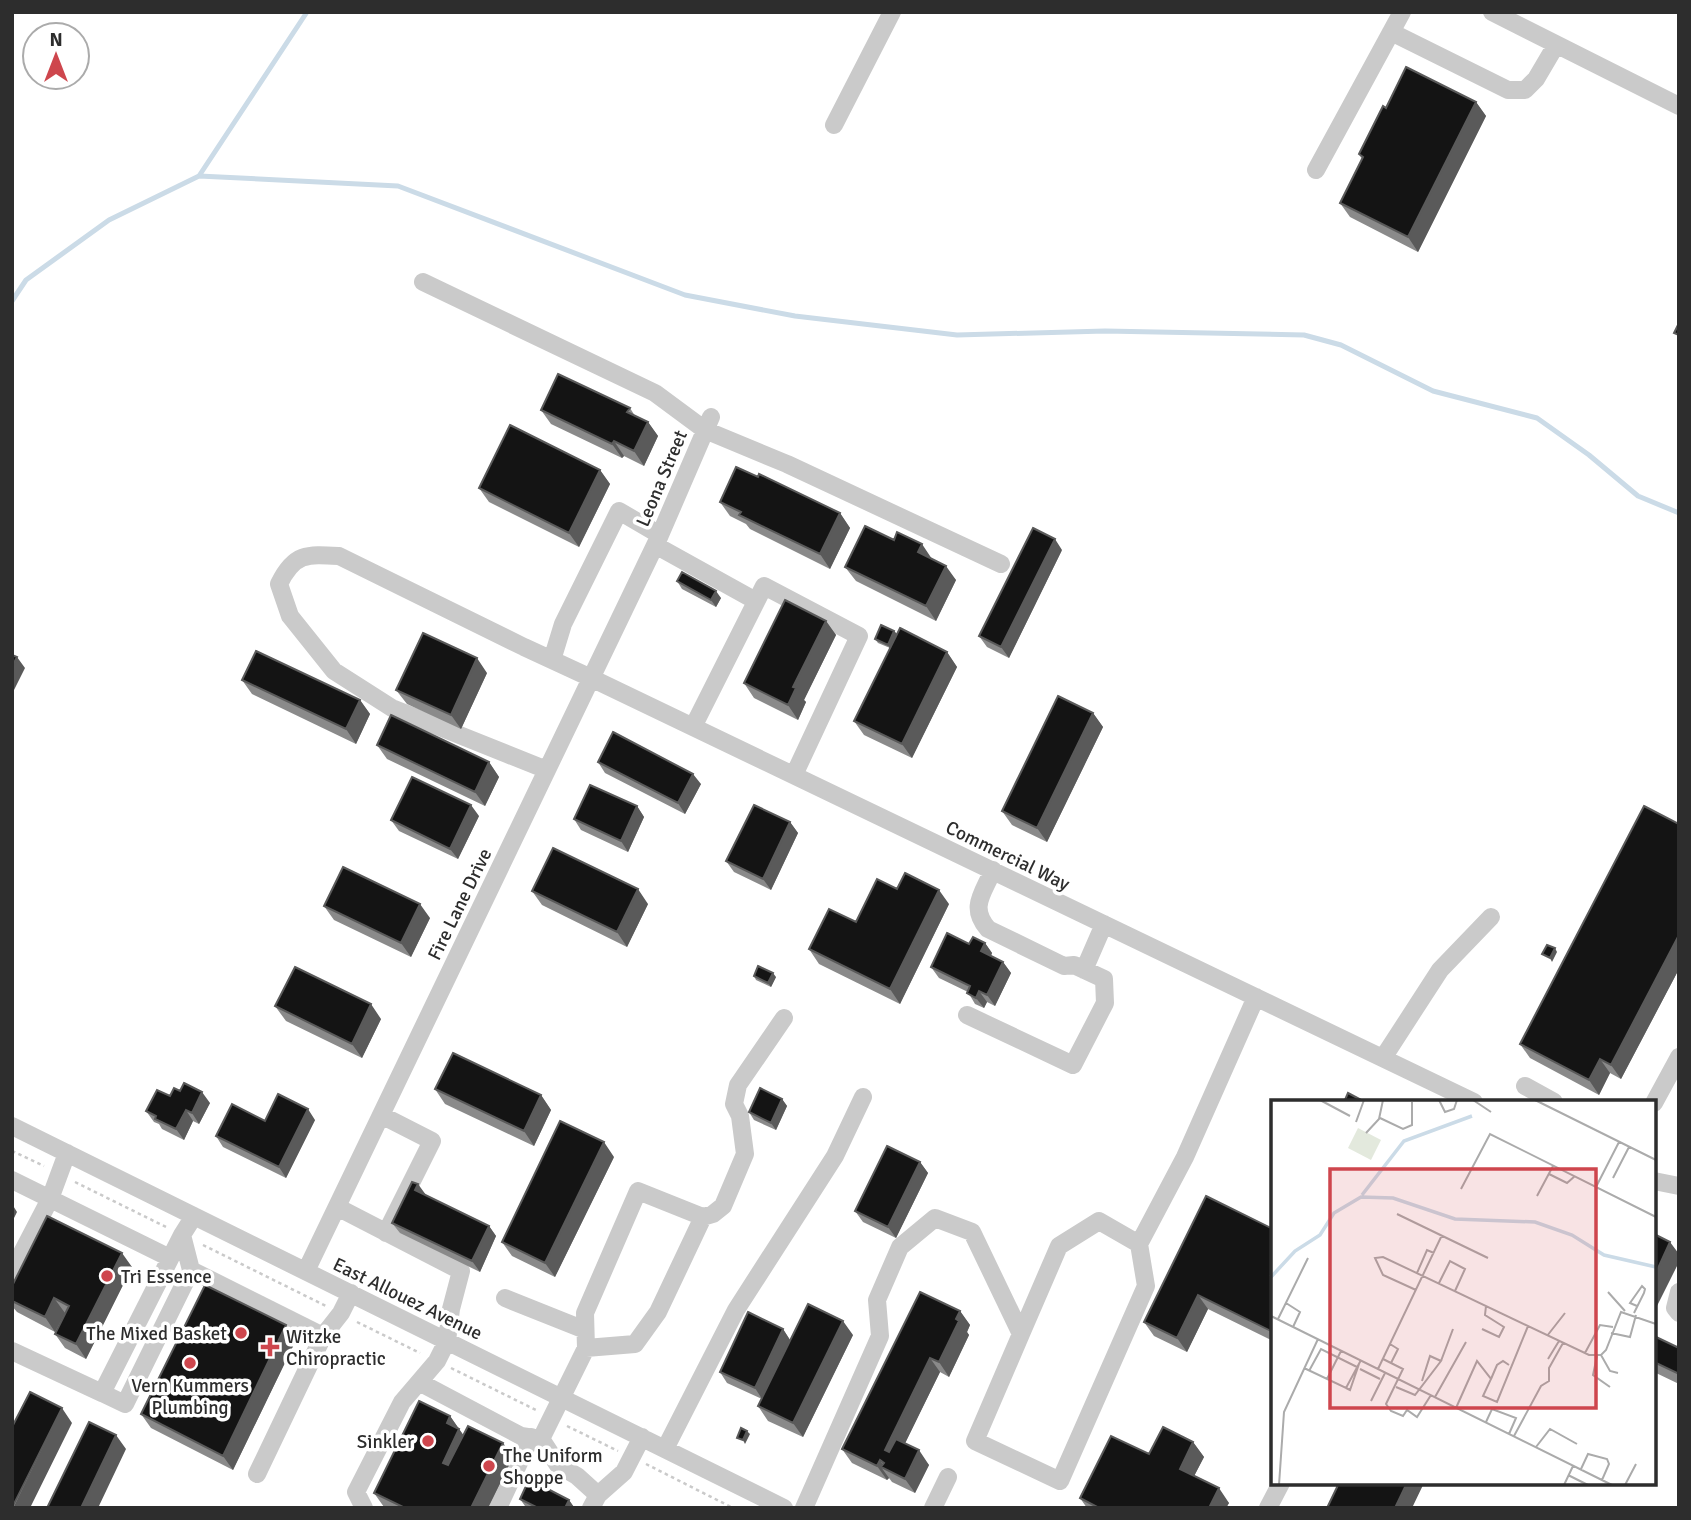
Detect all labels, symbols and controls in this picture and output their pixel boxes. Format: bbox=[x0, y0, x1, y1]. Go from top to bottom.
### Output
north arrow bbox=[21, 21, 91, 91]
text: N bbox=[49, 28, 63, 52]
street label: Leona Street bbox=[631, 426, 693, 530]
street label: Commercial Way bbox=[942, 816, 1074, 896]
street label: Fire Lane Drive bbox=[423, 845, 497, 964]
inset map bbox=[1271, 1100, 1656, 1485]
street label: East Allouez Avenue bbox=[329, 1252, 486, 1346]
place label: Tri Essence bbox=[121, 1265, 212, 1289]
marker: Tri Essence bbox=[99, 1268, 115, 1284]
place label: The Mixed Basket bbox=[86, 1322, 227, 1346]
marker: The Mixed Basket bbox=[233, 1325, 249, 1341]
place label: Witzke Chiropractic bbox=[286, 1325, 386, 1371]
marker: Witzke Chiropractic bbox=[260, 1337, 280, 1357]
marker: Vern Kummers Plumbing bbox=[182, 1355, 198, 1371]
place label: Vern Kummers Plumbing bbox=[131, 1374, 249, 1420]
place label: Sinkler bbox=[357, 1430, 414, 1454]
marker: Sinkler bbox=[420, 1433, 436, 1449]
place label: The Uniform Shoppe bbox=[503, 1444, 603, 1490]
marker: The Uniform Shoppe bbox=[481, 1458, 497, 1474]

